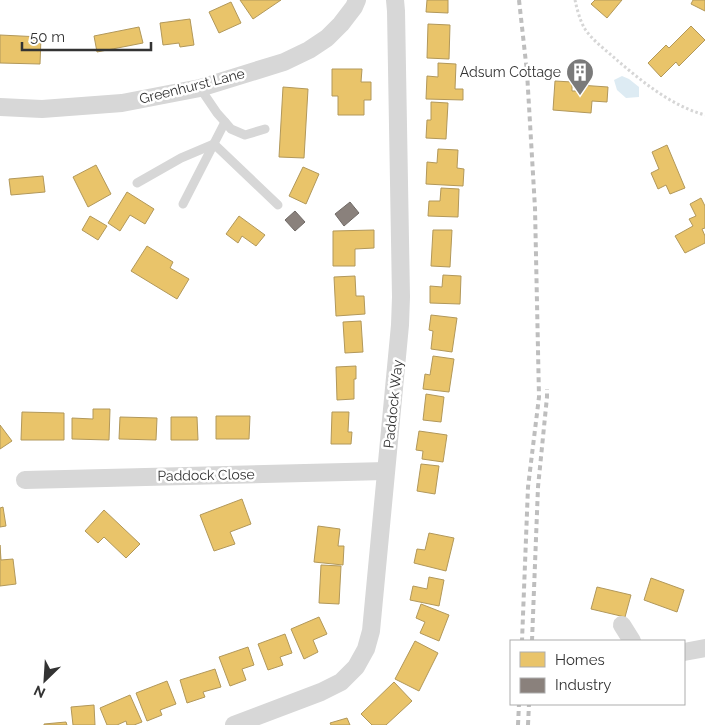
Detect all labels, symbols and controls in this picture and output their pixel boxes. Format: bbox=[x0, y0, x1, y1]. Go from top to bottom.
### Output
scale bar bbox=[22, 20, 151, 52]
text: 50 m bbox=[30, 28, 65, 46]
building icon: Adsum Cottage bbox=[565, 57, 595, 96]
place label: Adsum Cottage bbox=[460, 64, 561, 80]
street label: Greenhurst Lane bbox=[138, 65, 246, 107]
street label: Paddock Way bbox=[380, 358, 406, 449]
street label: Paddock Close bbox=[157, 466, 255, 484]
legend bbox=[510, 640, 685, 705]
text: Homes bbox=[555, 651, 605, 669]
north arrow bbox=[20, 655, 70, 705]
text: Industry bbox=[555, 676, 611, 694]
text: N bbox=[31, 682, 48, 701]

